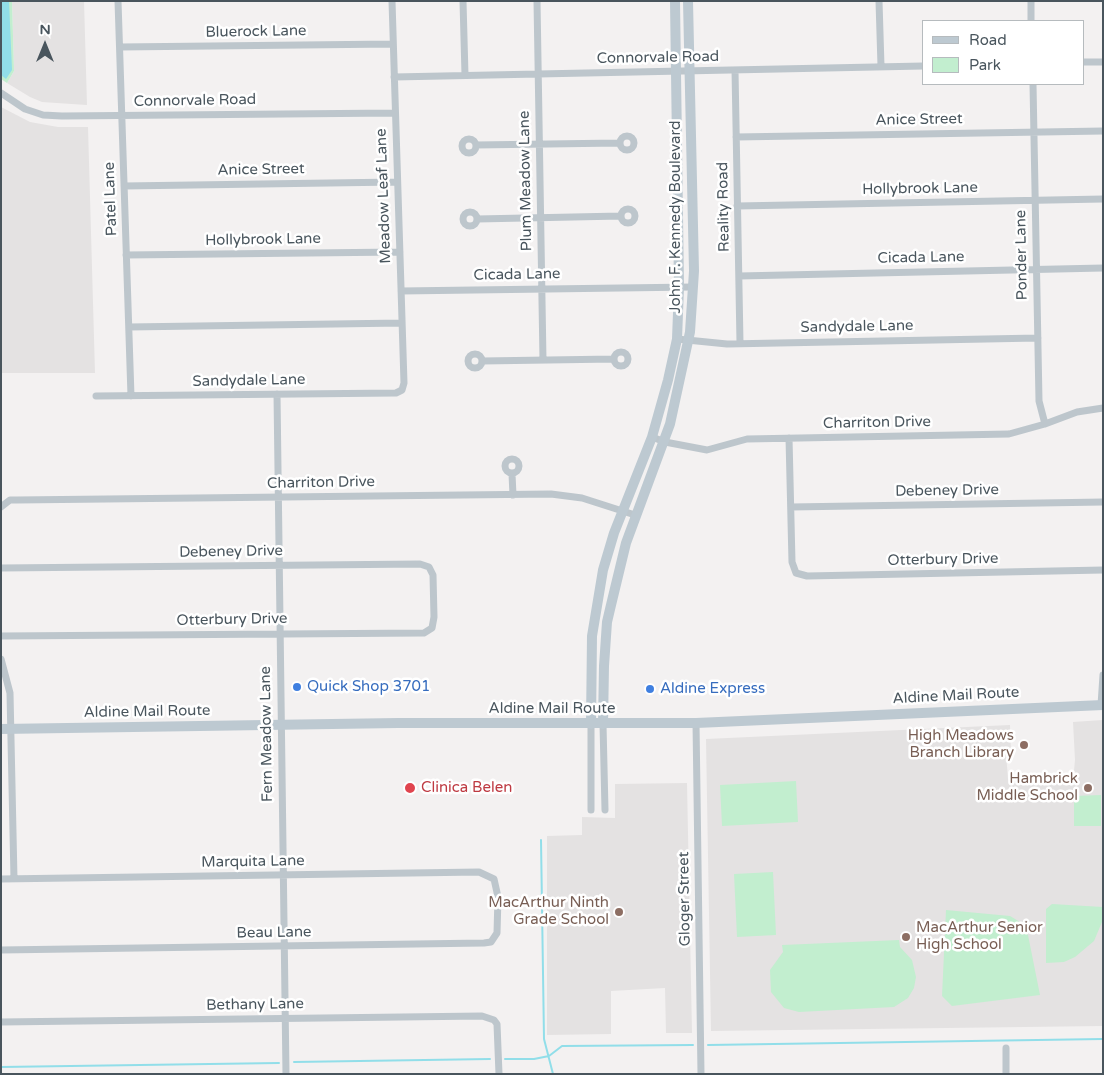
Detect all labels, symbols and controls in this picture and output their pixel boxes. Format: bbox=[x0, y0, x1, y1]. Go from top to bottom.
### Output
north arrow bbox=[20, 20, 70, 70]
legend bbox=[922, 20, 1084, 85]
text: N bbox=[39, 21, 51, 38]
street label: Bluerock Lane bbox=[205, 22, 307, 42]
text: Road bbox=[969, 31, 1007, 49]
street label: Connorvale Road bbox=[597, 48, 719, 68]
text: Park bbox=[969, 56, 1001, 74]
street label: Connorvale Road bbox=[134, 91, 256, 111]
street label: Anice Street bbox=[875, 110, 963, 130]
street label: Plum Meadow Lane bbox=[516, 111, 536, 251]
street label: John F. Kennedy Boulevard bbox=[667, 121, 685, 313]
street label: Meadow Leaf Lane bbox=[373, 128, 395, 264]
street label: Anice Street bbox=[217, 160, 305, 180]
street label: Patel Lane bbox=[101, 162, 121, 236]
street label: Reality Road bbox=[714, 162, 734, 252]
street label: Hollybrook Lane bbox=[862, 179, 978, 199]
street label: Ponder Lane bbox=[1012, 210, 1032, 300]
street label: Hollybrook Lane bbox=[205, 230, 321, 250]
street label: Cicada Lane bbox=[877, 248, 965, 268]
street label: Cicada Lane bbox=[473, 265, 561, 285]
street label: Sandydale Lane bbox=[800, 317, 914, 337]
street label: Sandydale Lane bbox=[192, 371, 306, 391]
street label: Charriton Drive bbox=[823, 413, 931, 433]
street label: Charriton Drive bbox=[267, 473, 375, 493]
street label: Debeney Drive bbox=[895, 481, 999, 501]
street label: Debeney Drive bbox=[179, 542, 283, 562]
street label: Otterbury Drive bbox=[887, 550, 999, 570]
street label: Otterbury Drive bbox=[176, 610, 288, 630]
street label: Fern Meadow Lane bbox=[257, 666, 277, 802]
place label: Quick Shop 3701 bbox=[307, 678, 430, 696]
place label: Aldine Express bbox=[660, 680, 765, 698]
marker: Quick Shop 3701 bbox=[291, 681, 303, 693]
marker: Aldine Express bbox=[644, 683, 656, 695]
street label: Aldine Mail Route bbox=[892, 684, 1020, 708]
street label: Aldine Mail Route bbox=[489, 700, 615, 718]
street label: Aldine Mail Route bbox=[83, 702, 211, 722]
place label: High Meadows Branch Library bbox=[908, 727, 1014, 762]
marker: High Meadows Branch Library bbox=[1018, 739, 1030, 751]
place label: Hambrick Middle School bbox=[977, 770, 1078, 805]
place label: Clinica Belen bbox=[421, 779, 512, 797]
marker: Clinica Belen bbox=[403, 781, 417, 795]
marker: Hambrick Middle School bbox=[1082, 782, 1094, 794]
street label: Marquita Lane bbox=[201, 852, 305, 872]
street label: Gloger Street bbox=[675, 852, 695, 946]
place label: MacArthur Ninth Grade School bbox=[488, 894, 609, 929]
marker: MacArthur Ninth Grade School bbox=[613, 906, 625, 918]
place label: MacArthur Senior High School bbox=[916, 919, 1043, 954]
street label: Beau Lane bbox=[236, 923, 312, 943]
marker: MacArthur Senior High School bbox=[900, 931, 912, 943]
street label: Bethany Lane bbox=[206, 995, 304, 1015]

